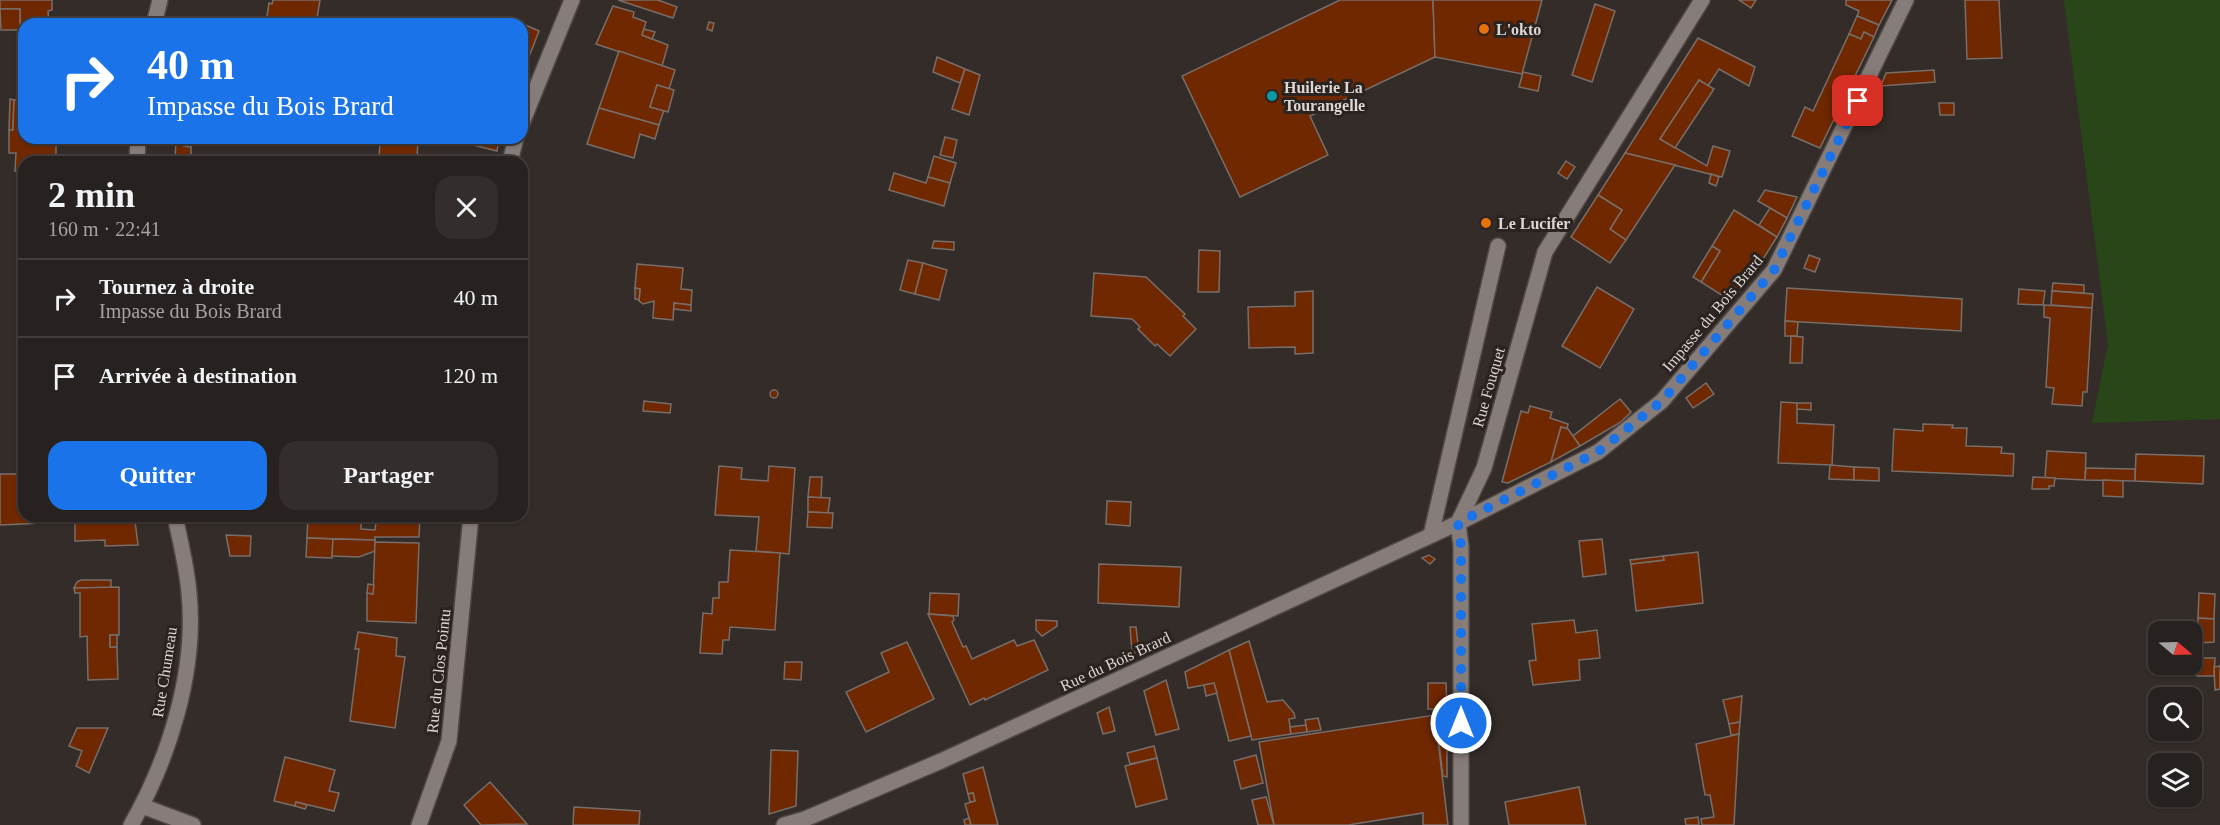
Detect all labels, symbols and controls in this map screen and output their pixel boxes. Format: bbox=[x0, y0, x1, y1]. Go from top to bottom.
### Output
place label: L'okto bbox=[1496, 21, 1541, 38]
marker: L'okto bbox=[1477, 22, 1491, 36]
icon: right bbox=[48, 42, 126, 120]
text: 40 m bbox=[147, 42, 235, 88]
pin bbox=[1832, 75, 1883, 126]
place label: Huilerie La Tourangelle bbox=[1284, 79, 1365, 115]
icon: arrive bbox=[1841, 84, 1874, 117]
marker: Huilerie La Tourangelle bbox=[1265, 89, 1279, 103]
text: Impasse du Bois Brard bbox=[147, 91, 394, 121]
text: 2 min bbox=[48, 175, 135, 215]
button: close bbox=[435, 176, 498, 239]
place label: Le Lucifer bbox=[1498, 215, 1570, 232]
marker: Le Lucifer bbox=[1479, 216, 1493, 230]
text: 160 m · 22:41 bbox=[48, 218, 161, 240]
street label: Impasse du Bois Brard bbox=[1659, 252, 1767, 375]
text: Tournez à droite bbox=[99, 274, 254, 299]
icon: right bbox=[48, 282, 81, 315]
text: 40 m bbox=[453, 285, 498, 310]
text: Impasse du Bois Brard bbox=[99, 300, 282, 322]
street label: Rue Fouquet bbox=[1469, 345, 1509, 429]
icon: arrive bbox=[48, 360, 81, 393]
text: Arrivée à destination bbox=[99, 363, 297, 388]
text: 120 m bbox=[442, 363, 498, 388]
button: Quitter bbox=[48, 441, 267, 510]
button: Partager bbox=[279, 441, 498, 510]
street label: Rue du Clos Pointu bbox=[424, 608, 453, 734]
north arrow bbox=[2148, 621, 2202, 675]
map controls bbox=[2148, 621, 2202, 807]
street label: Rue Chumeau bbox=[149, 626, 180, 718]
street label: Rue du Bois Brard bbox=[1057, 628, 1173, 694]
button: search bbox=[2148, 687, 2202, 741]
position arrow bbox=[1429, 691, 1493, 755]
button: layers bbox=[2148, 753, 2202, 807]

